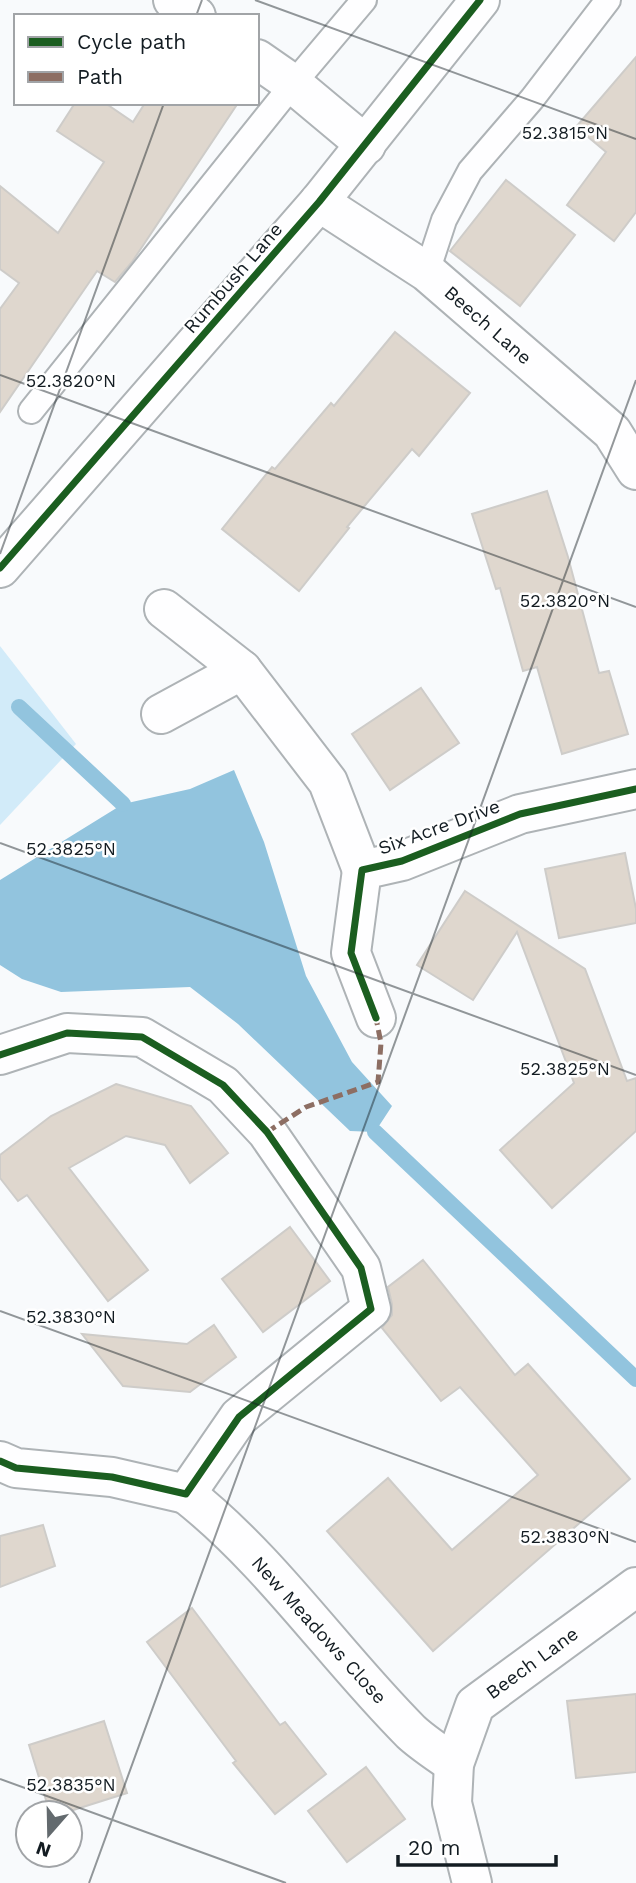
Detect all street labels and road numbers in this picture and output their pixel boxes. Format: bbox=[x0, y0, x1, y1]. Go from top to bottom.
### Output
street label: Rumbush Lane bbox=[179, 218, 287, 338]
street label: Beech Lane bbox=[440, 281, 536, 369]
street label: Six Acre Drive bbox=[375, 794, 503, 860]
street label: New Meadows Close bbox=[247, 1551, 391, 1709]
street label: Beech Lane bbox=[482, 1622, 582, 1704]

